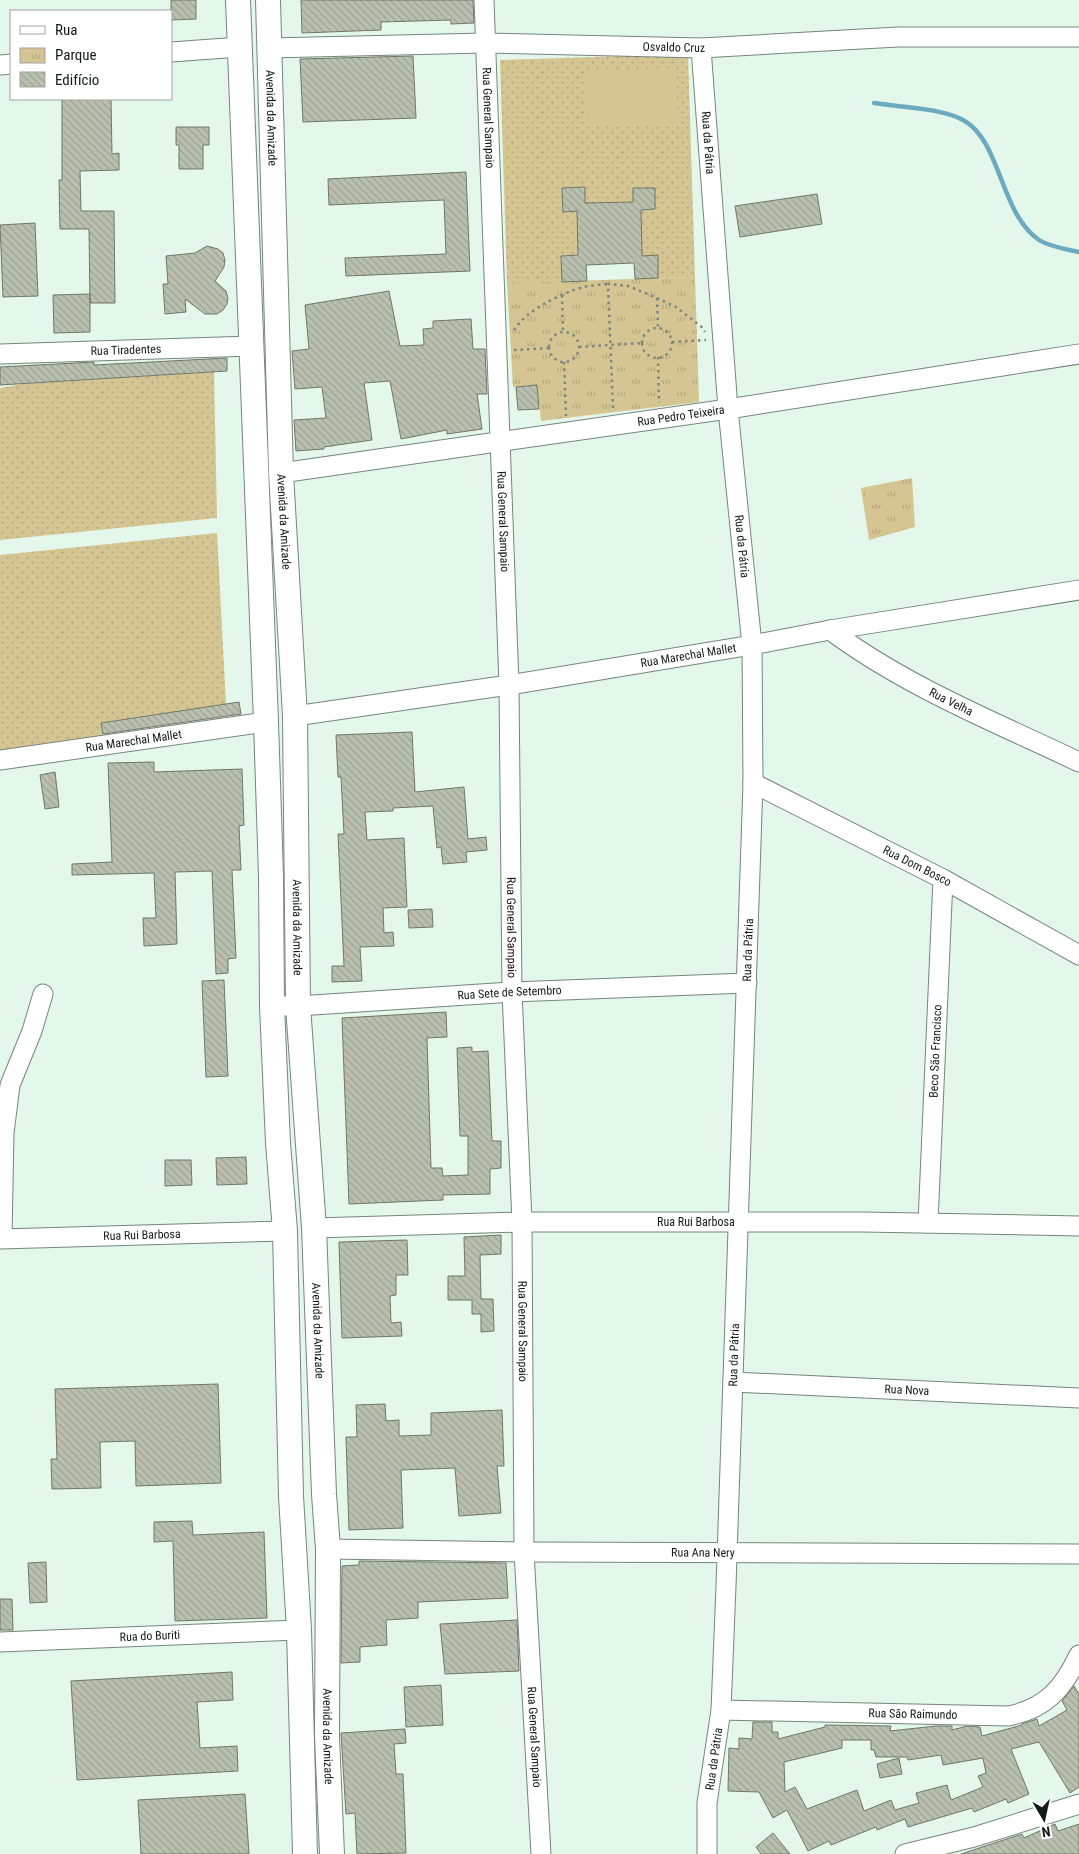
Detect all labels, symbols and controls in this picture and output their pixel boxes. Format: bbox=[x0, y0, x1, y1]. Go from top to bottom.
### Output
legend bbox=[10, 10, 172, 100]
text: Rua bbox=[55, 21, 77, 39]
street label: Osvaldo Cruz bbox=[642, 40, 706, 55]
text: Parque bbox=[55, 46, 97, 64]
street label: Rua General Sampaio bbox=[479, 67, 497, 169]
street label: Avenida da Amizade bbox=[263, 70, 280, 167]
text: Edifício bbox=[55, 71, 99, 89]
street label: Rua da Pátria bbox=[699, 111, 717, 175]
street label: Rua Tiradentes bbox=[90, 342, 162, 358]
street label: Rua Pedro Teixeira bbox=[636, 403, 726, 429]
street label: Rua General Sampaio bbox=[494, 471, 512, 572]
street label: Avenida da Amizade bbox=[274, 473, 294, 571]
street label: Rua da Pátria bbox=[732, 514, 752, 579]
street label: Rua Marechal Mallet bbox=[639, 641, 738, 670]
street label: Rua Velha bbox=[927, 685, 975, 719]
street label: Rua Marechal Mallet bbox=[85, 727, 183, 755]
street label: Rua Dom Bosco bbox=[881, 843, 954, 889]
street label: Rua General Sampaio bbox=[504, 877, 519, 978]
street label: Avenida da Amizade bbox=[290, 879, 305, 976]
street label: Rua da Pátria bbox=[740, 918, 756, 982]
street label: Rua Sete de Setembro bbox=[457, 983, 562, 1003]
street label: Beco São Francisco bbox=[926, 1004, 945, 1098]
street label: Rua Rui Barbosa bbox=[657, 1215, 735, 1229]
street label: Rua Rui Barbosa bbox=[103, 1227, 181, 1243]
street label: Rua General Sampaio bbox=[515, 1281, 530, 1382]
street label: Avenida da Amizade bbox=[309, 1282, 327, 1379]
street label: Rua da Pátria bbox=[726, 1323, 742, 1387]
street label: Rua Nova bbox=[884, 1382, 930, 1398]
street label: Rua Ana Nery bbox=[671, 1546, 735, 1560]
street label: Rua do Buriti bbox=[119, 1628, 180, 1644]
street label: Rua General Sampaio bbox=[525, 1686, 544, 1788]
street label: Avenida da Amizade bbox=[320, 1688, 336, 1785]
street label: Rua São Raimundo bbox=[868, 1706, 958, 1722]
street label: Rua da Pátria bbox=[703, 1726, 725, 1791]
north arrow bbox=[1019, 1794, 1069, 1844]
text: N bbox=[1041, 1823, 1052, 1840]

